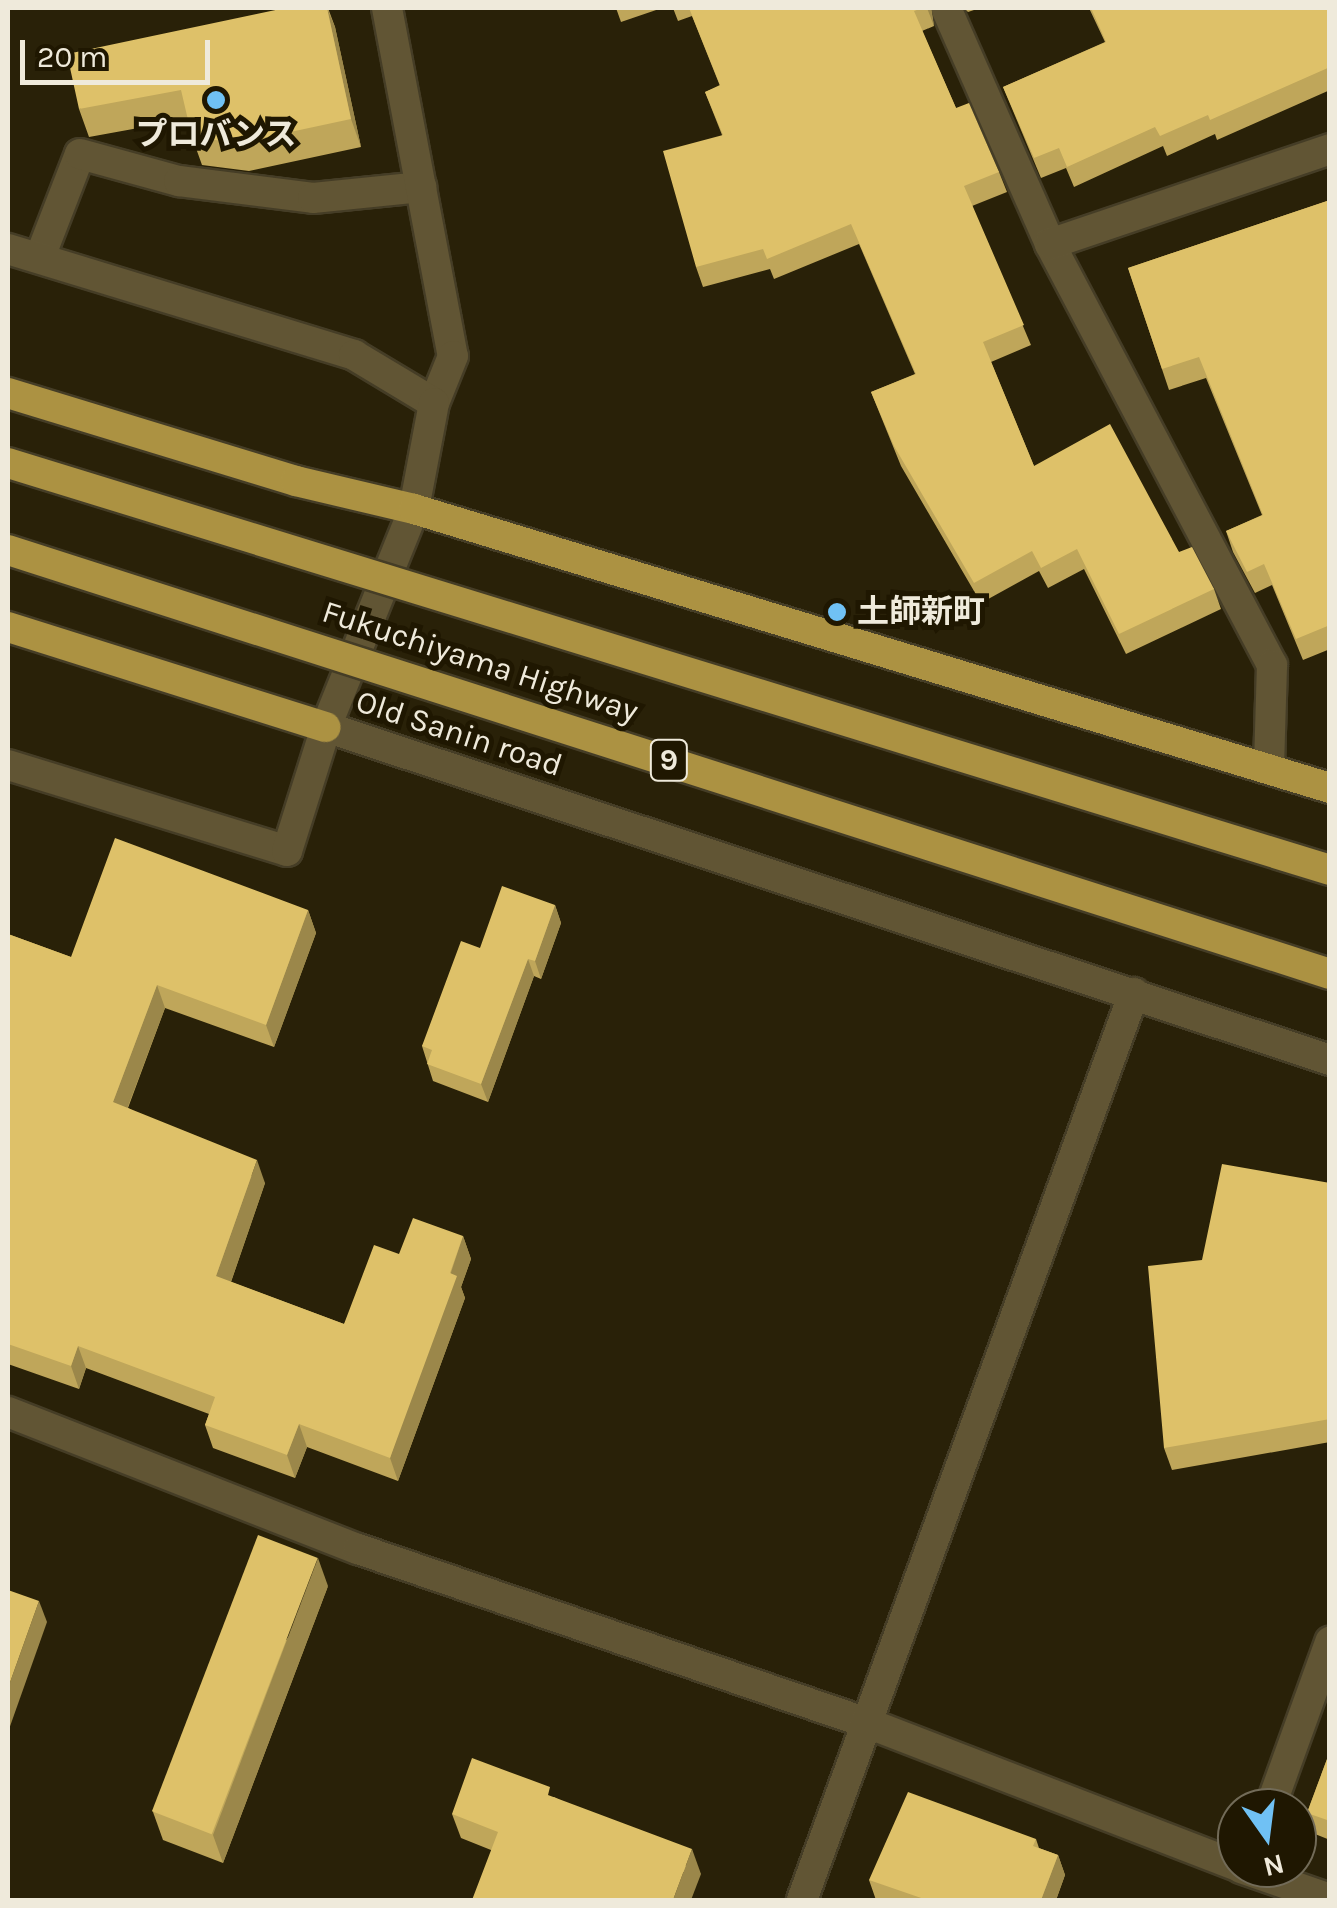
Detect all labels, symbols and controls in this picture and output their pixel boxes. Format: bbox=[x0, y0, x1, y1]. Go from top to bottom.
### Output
scale bar bbox=[25, 20, 215, 82]
text: 20 m bbox=[37, 39, 107, 75]
marker: プロバンス bbox=[205, 89, 227, 111]
place label: プロバンス bbox=[136, 116, 296, 154]
street label: Fukuchiyama Highway bbox=[317, 593, 643, 731]
place label: 土師新町 bbox=[857, 593, 985, 631]
marker: 土師新町 bbox=[826, 601, 848, 623]
street label: Old Sanin road bbox=[351, 683, 567, 785]
road number: 9 bbox=[649, 735, 689, 785]
north arrow bbox=[1217, 1788, 1317, 1888]
text: N bbox=[1260, 1847, 1288, 1884]

